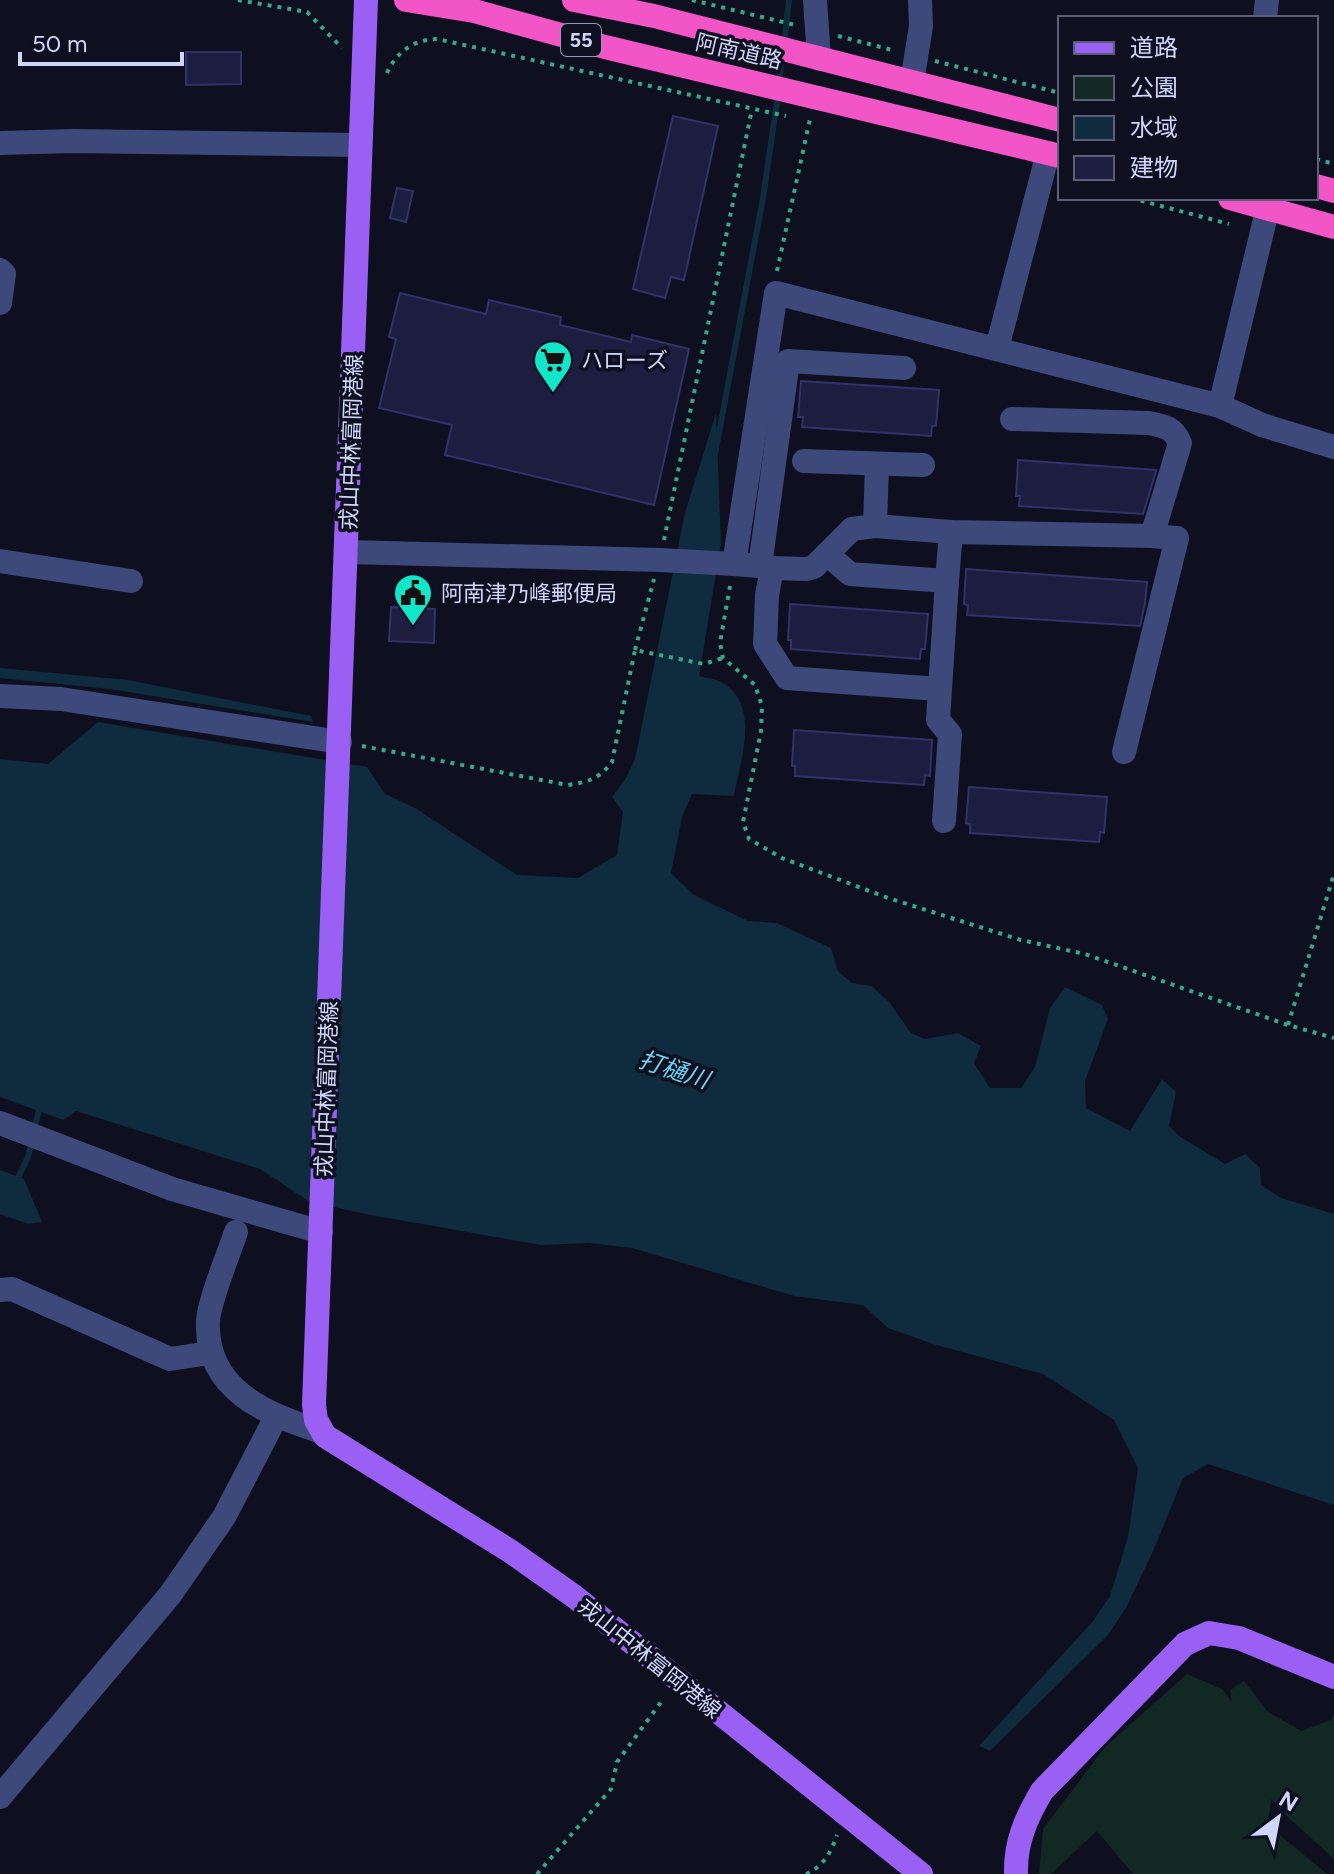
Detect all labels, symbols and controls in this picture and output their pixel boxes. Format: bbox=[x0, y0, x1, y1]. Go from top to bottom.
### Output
scale bar bbox=[20, 16, 182, 66]
legend bbox=[1058, 16, 1318, 200]
road number: 55 bbox=[561, 24, 601, 56]
street label: 阿南道路 bbox=[693, 28, 785, 75]
text: 50 m bbox=[32, 29, 88, 58]
text: 道路 bbox=[1130, 33, 1178, 62]
text: 公園 bbox=[1130, 73, 1178, 102]
text: 水域 bbox=[1130, 113, 1178, 142]
text: 建物 bbox=[1130, 153, 1178, 182]
supermarket icon: ハローズ bbox=[532, 339, 574, 394]
place label: ハローズ bbox=[581, 347, 668, 374]
street label: 戎山中林富岡港線 bbox=[335, 354, 368, 530]
public building icon: 阿南津乃峰郵便局 bbox=[392, 572, 434, 627]
place label: 阿南津乃峰郵便局 bbox=[441, 580, 617, 607]
street label: 戎山中林富岡港線 bbox=[310, 1001, 343, 1177]
water label: 打樋川 bbox=[635, 1045, 716, 1095]
street label: 戎山中林富岡港線 bbox=[573, 1593, 727, 1724]
north arrow bbox=[1238, 1778, 1318, 1858]
text: N bbox=[1274, 1786, 1303, 1817]

